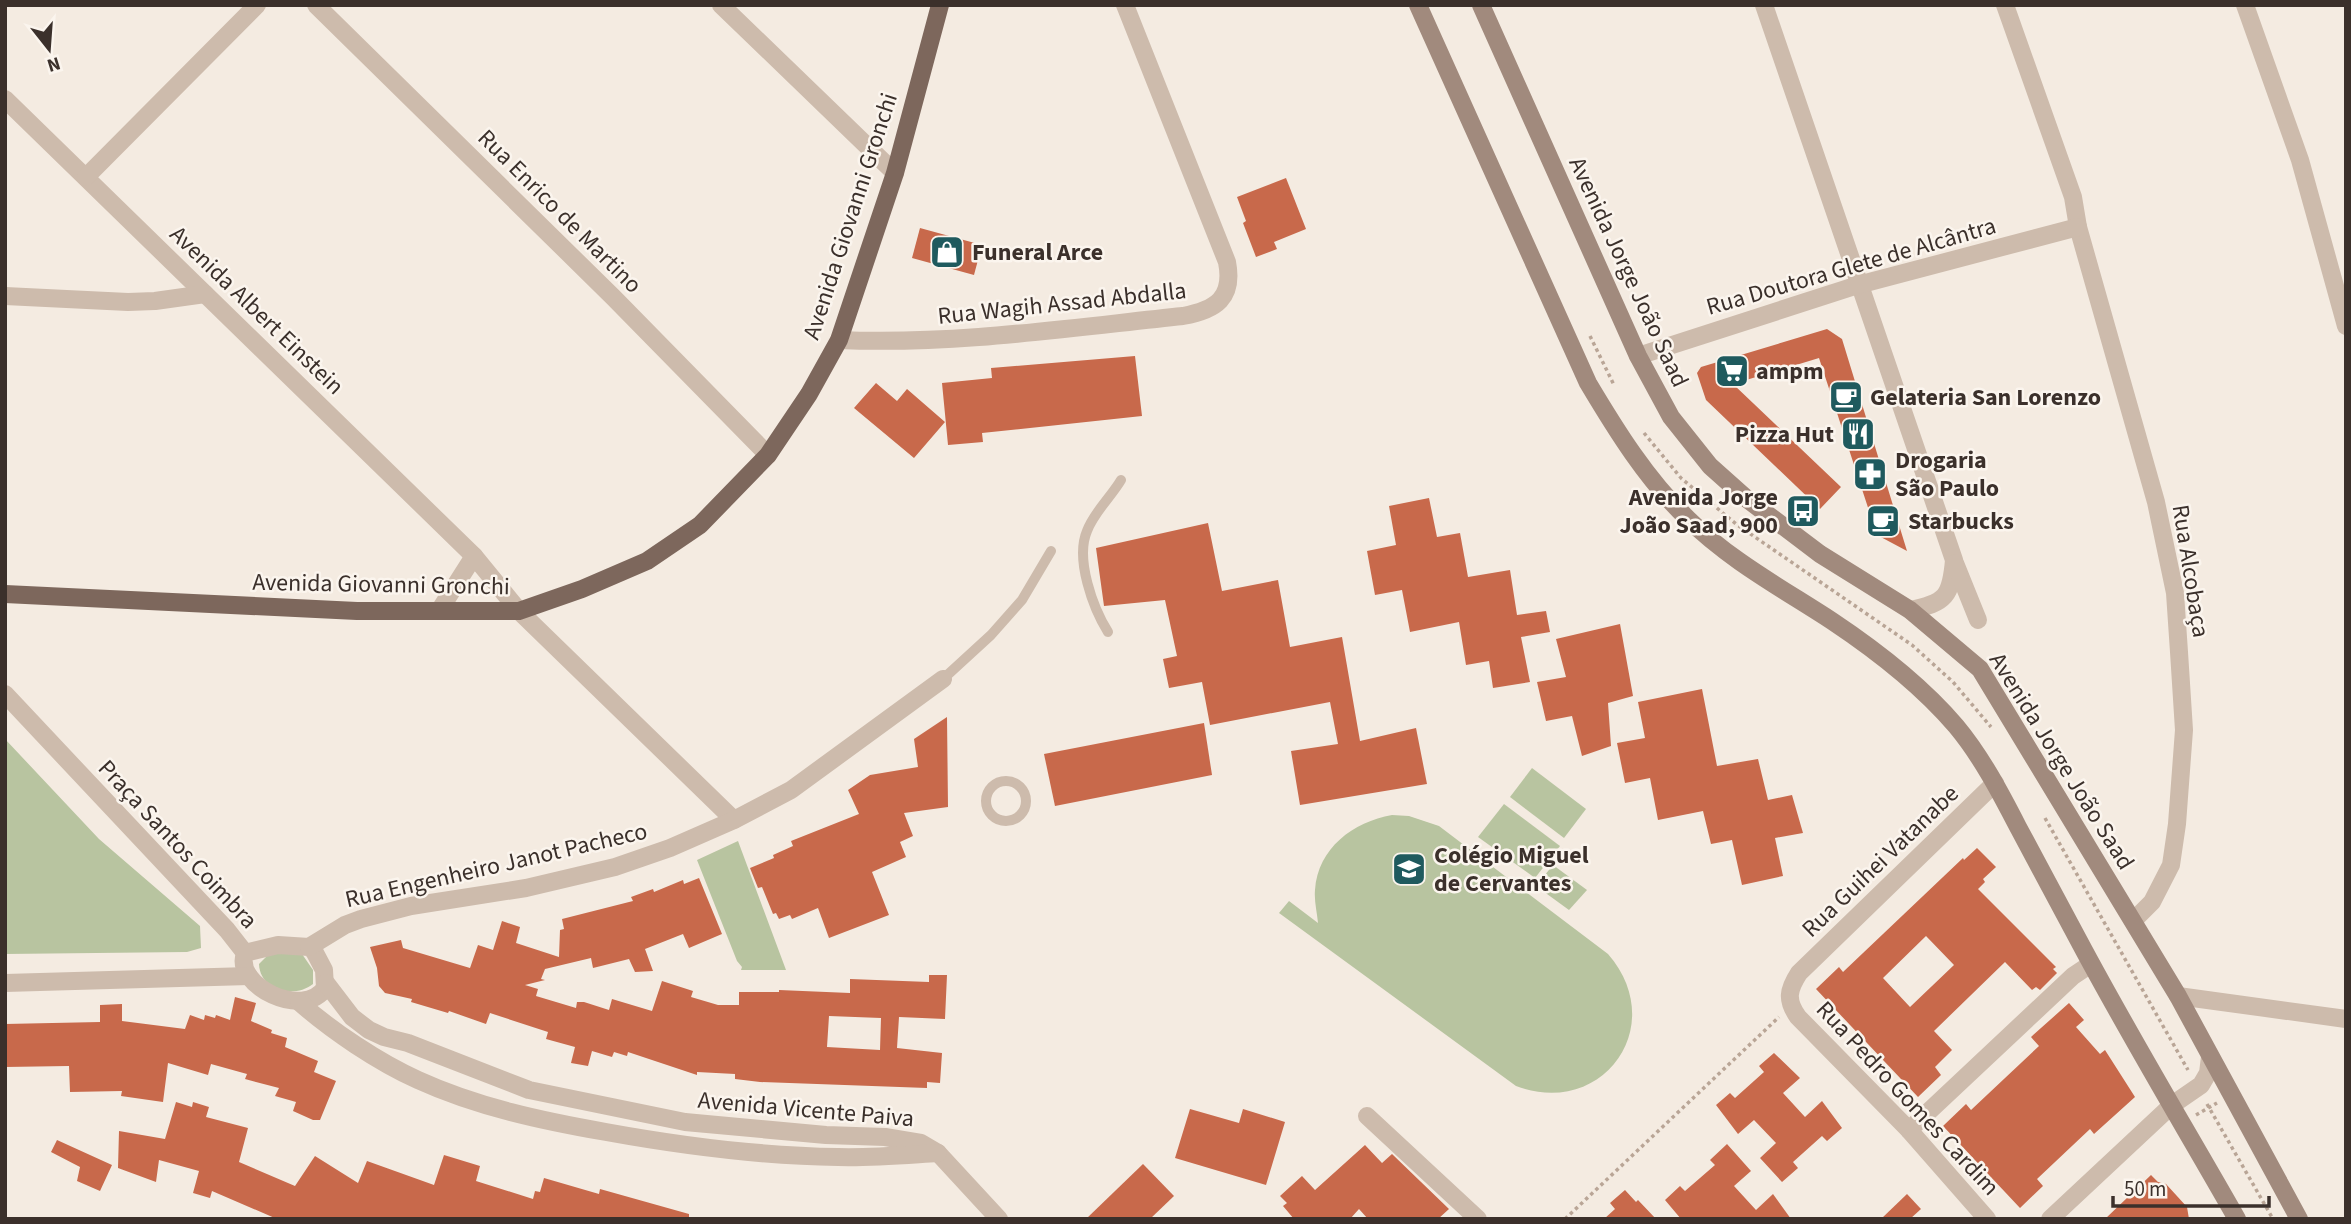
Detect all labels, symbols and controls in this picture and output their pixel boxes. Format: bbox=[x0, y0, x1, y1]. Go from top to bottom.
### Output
north arrow bbox=[14, 14, 84, 84]
text: N bbox=[44, 49, 64, 79]
street label: Avenida Giovanni Gronchi bbox=[794, 88, 907, 344]
street label: Rua Enrico de Martino bbox=[470, 121, 650, 301]
street label: Avenida Jorge João Saad bbox=[1560, 151, 1697, 393]
street label: Rua Doutora Glete de Alcântra bbox=[1702, 208, 2000, 325]
street label: Avenida Albert Einstein bbox=[162, 218, 352, 403]
shop icon: Funeral Arce bbox=[928, 233, 966, 271]
place label: Funeral Arce bbox=[972, 235, 1103, 270]
street label: Rua Wagih Assad Abdalla bbox=[936, 273, 1188, 334]
supermarket icon: ampm bbox=[1713, 352, 1751, 390]
place label: ampm bbox=[1756, 354, 1824, 389]
cafe icon: Gelateria San Lorenzo bbox=[1827, 378, 1865, 416]
place label: Gelateria San Lorenzo bbox=[1870, 380, 2101, 415]
restaurant icon: Pizza Hut bbox=[1839, 415, 1877, 453]
place label: Pizza Hut bbox=[1735, 417, 1834, 452]
place label: Drogaria São Paulo bbox=[1895, 443, 1999, 506]
pharmacy icon: Drogaria São Paulo bbox=[1851, 455, 1889, 493]
place label: Avenida Jorge João Saad, 900 bbox=[1620, 480, 1778, 543]
bus stop icon: Avenida Jorge João Saad, 900 bbox=[1784, 492, 1822, 530]
cafe icon: Starbucks bbox=[1864, 502, 1902, 540]
street label: Rua Alcobaça bbox=[2163, 502, 2218, 640]
place label: Starbucks bbox=[1908, 504, 2014, 539]
street label: Avenida Giovanni Gronchi bbox=[252, 565, 510, 604]
street label: Avenida Jorge João Saad bbox=[1980, 646, 2143, 877]
street label: Praça Santos Coimbra bbox=[90, 752, 266, 937]
street label: Rua Guihei Vatanabe bbox=[1794, 777, 1967, 946]
street label: Rua Engenheiro Janot Pacheco bbox=[342, 814, 651, 917]
place label: Colégio Miguel de Cervantes bbox=[1434, 838, 1589, 901]
school or university icon: Colégio Miguel de Cervantes bbox=[1390, 850, 1428, 888]
street label: Rua Pedro Gomes Cardim bbox=[1808, 993, 2007, 1204]
street label: Avenida Vicente Paiva bbox=[696, 1083, 915, 1136]
scale bar bbox=[2113, 1164, 2269, 1208]
text: 50 m bbox=[2124, 1174, 2166, 1204]

